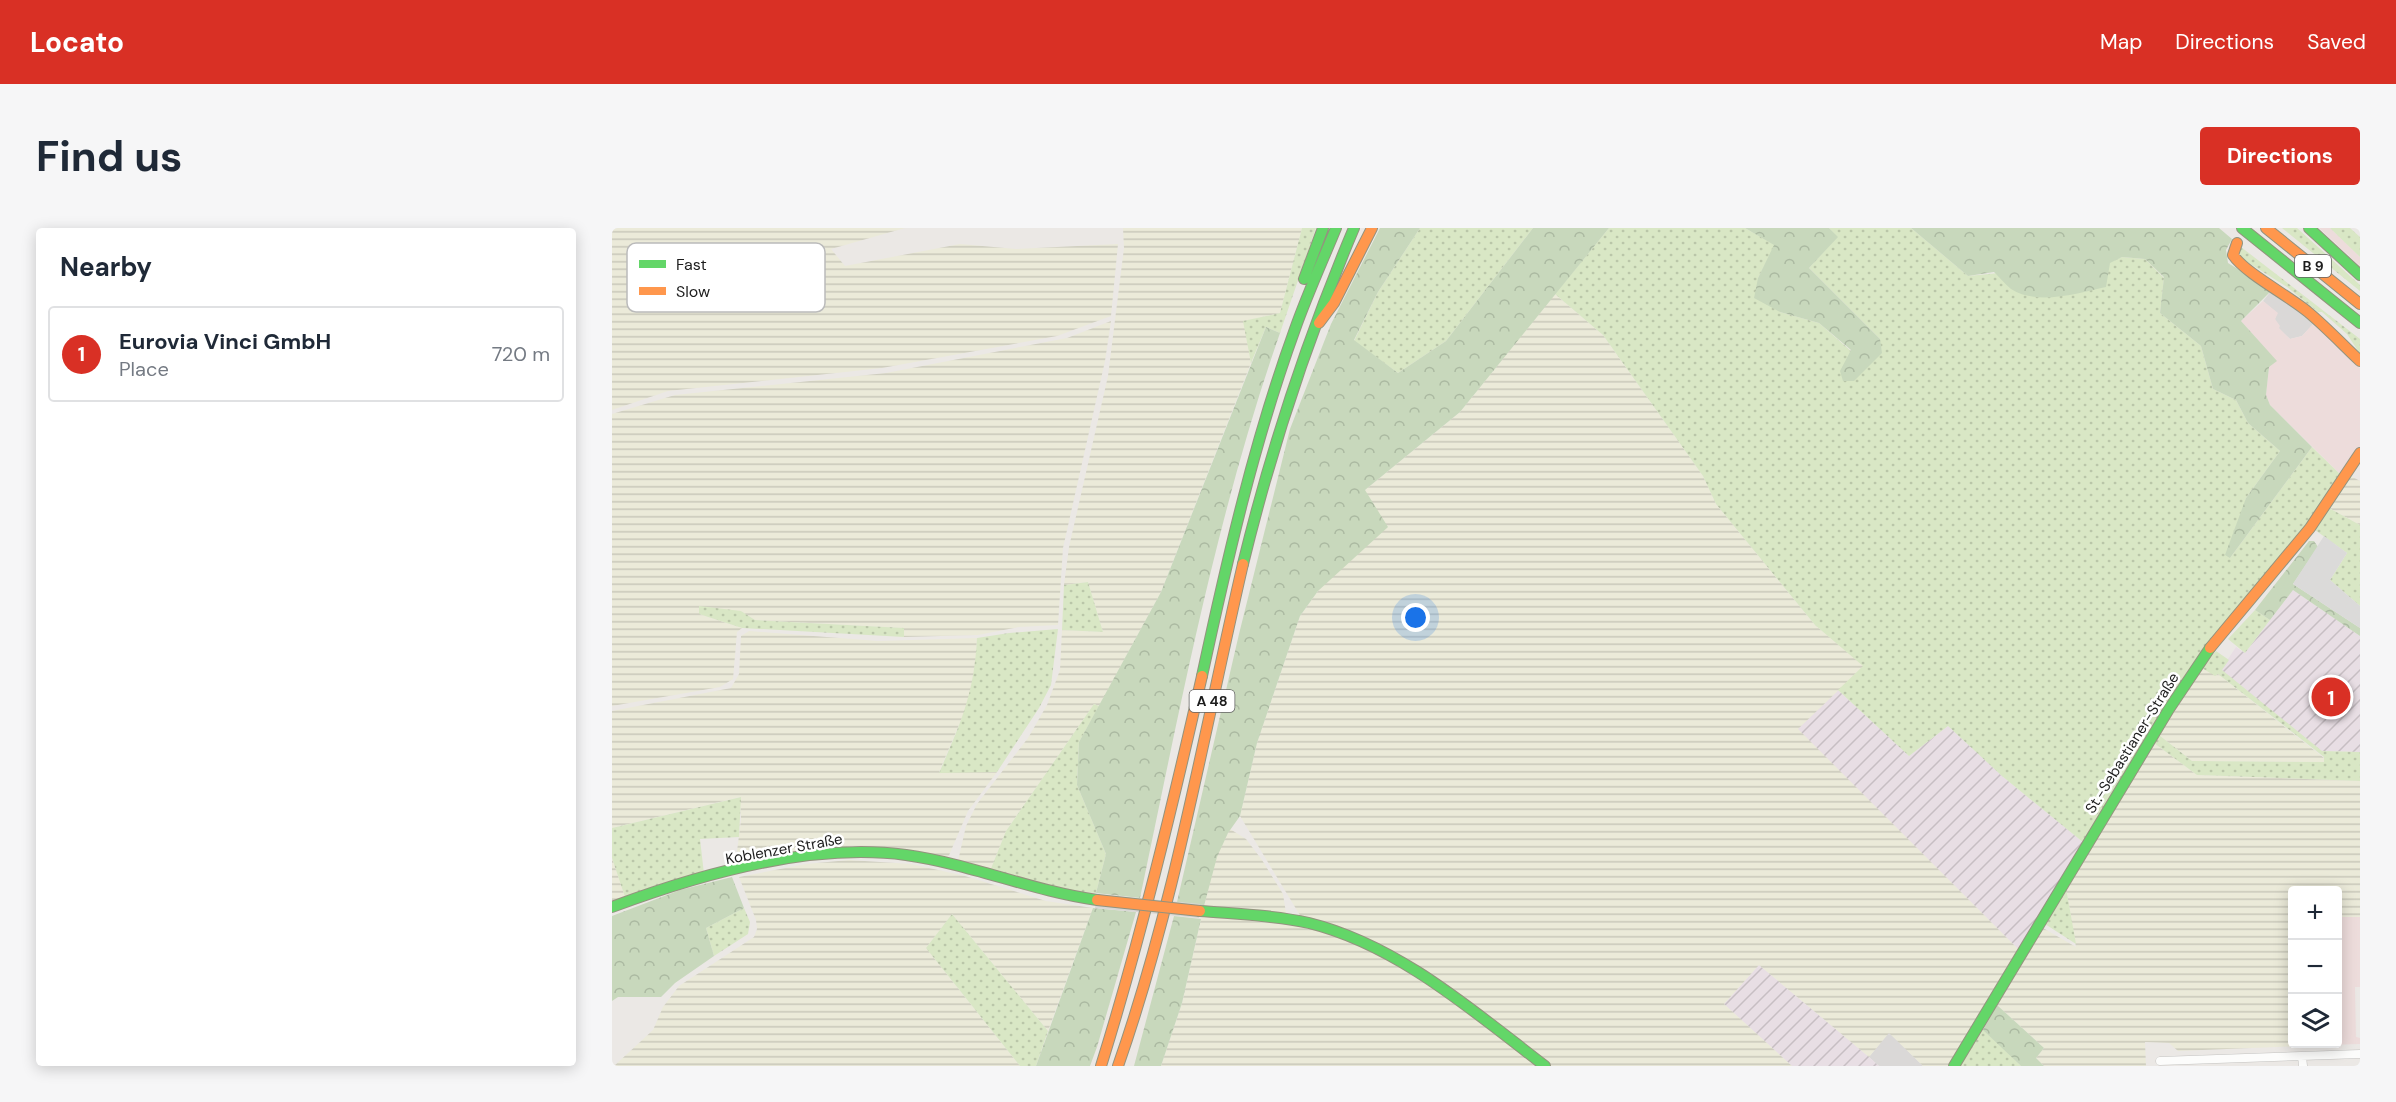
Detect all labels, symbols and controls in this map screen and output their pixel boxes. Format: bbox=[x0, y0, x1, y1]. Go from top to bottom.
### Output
text: Locato bbox=[30, 24, 124, 61]
text: Map bbox=[2100, 28, 2142, 56]
text: Directions bbox=[2175, 28, 2274, 56]
text: Saved bbox=[2307, 28, 2366, 56]
button: Directions bbox=[2200, 127, 2360, 185]
text: Find us bbox=[36, 129, 182, 184]
legend bbox=[627, 243, 825, 312]
text: Nearby bbox=[60, 250, 152, 284]
text: Fast bbox=[676, 254, 707, 275]
road number: B 9 bbox=[2295, 255, 2331, 277]
text: Slow bbox=[676, 281, 710, 302]
text: Eurovia Vinci GmbH bbox=[119, 327, 331, 356]
text: 1 bbox=[78, 341, 85, 367]
text: 720 m bbox=[492, 341, 550, 367]
text: Place bbox=[119, 356, 169, 382]
your location bbox=[1401, 603, 1430, 632]
street label: St.-Sebastianer-Straße bbox=[2080, 669, 2184, 817]
pin: 1 bbox=[2312, 674, 2350, 720]
road number: A 48 bbox=[1190, 690, 1234, 712]
street label: Koblenzer Straße bbox=[724, 829, 844, 869]
map controls bbox=[2288, 886, 2342, 1048]
button: + bbox=[2288, 886, 2342, 940]
button: − bbox=[2288, 940, 2342, 994]
button: layers bbox=[2288, 994, 2342, 1048]

